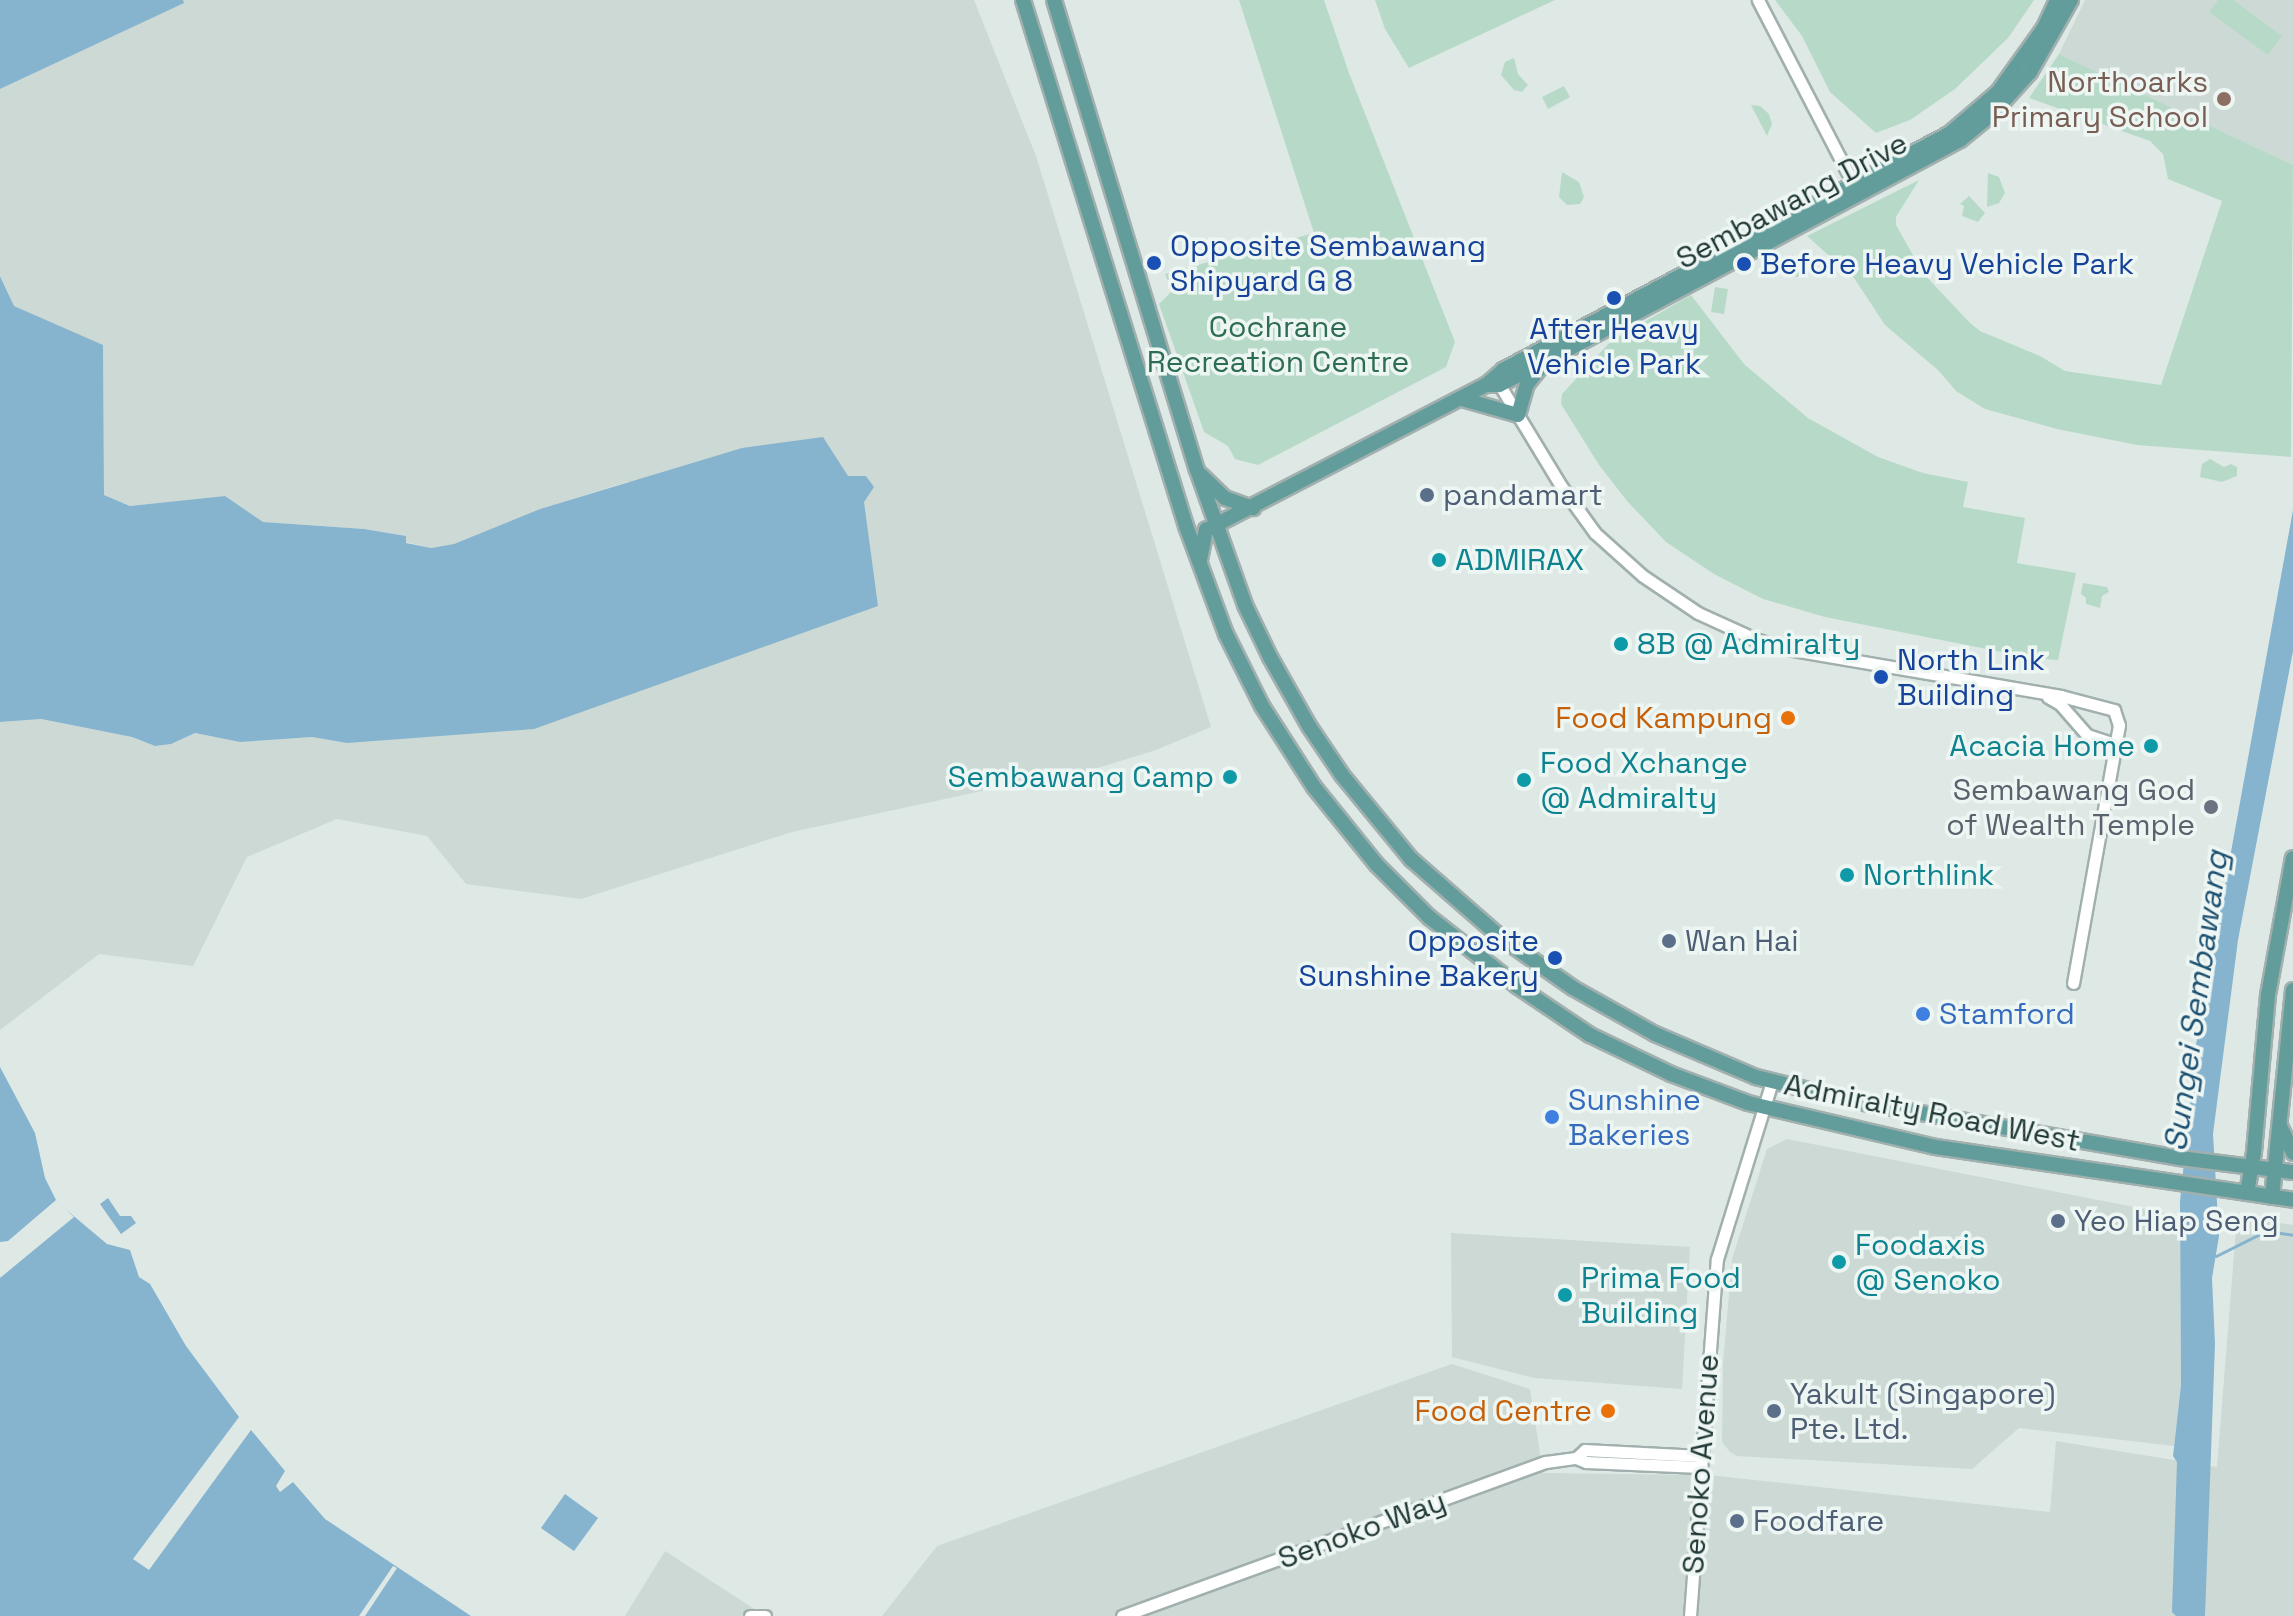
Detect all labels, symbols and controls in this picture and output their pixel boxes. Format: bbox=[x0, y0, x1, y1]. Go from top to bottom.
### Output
place label: Northoarks Primary School bbox=[1992, 64, 2208, 134]
marker: Northoarks Primary School bbox=[2215, 90, 2233, 108]
street label: Sembawang Drive bbox=[1670, 125, 1914, 277]
place label: Opposite Sembawang Shipyard G 8 bbox=[1170, 228, 1486, 298]
place label: Before Heavy Vehicle Park bbox=[1760, 246, 2135, 282]
marker: Opposite Sembawang Shipyard G 8 bbox=[1145, 254, 1163, 272]
marker: Before Heavy Vehicle Park bbox=[1735, 255, 1753, 273]
marker: After Heavy Vehicle Park bbox=[1605, 289, 1623, 307]
park label: Cochrane Recreation Centre bbox=[1147, 309, 1409, 380]
place label: After Heavy Vehicle Park bbox=[1527, 311, 1701, 382]
place label: pandamart bbox=[1443, 477, 1603, 513]
marker: pandamart bbox=[1418, 486, 1436, 504]
place label: ADMIRAX bbox=[1455, 542, 1584, 578]
marker: ADMIRAX bbox=[1430, 551, 1448, 569]
place label: 8B @ Admiralty bbox=[1637, 626, 1861, 662]
marker: 8B @ Admiralty bbox=[1612, 635, 1630, 653]
place label: North Link Building bbox=[1897, 642, 2045, 712]
marker: North Link Building bbox=[1872, 668, 1890, 686]
place label: Food Kampung bbox=[1555, 700, 1772, 736]
marker: Food Kampung bbox=[1779, 709, 1797, 727]
place label: Acacia Home bbox=[1949, 728, 2135, 764]
marker: Acacia Home bbox=[2142, 737, 2160, 755]
place label: Food Xchange @ Admiralty bbox=[1540, 745, 1748, 816]
place label: Sembawang Camp bbox=[948, 759, 1214, 795]
marker: Sembawang Camp bbox=[1221, 768, 1239, 786]
marker: Food Xchange @ Admiralty bbox=[1515, 771, 1533, 789]
place label: Sembawang God of Wealth Temple bbox=[1945, 772, 2195, 842]
marker: Sembawang God of Wealth Temple bbox=[2202, 798, 2220, 816]
water label: Sungei Sembawang bbox=[2156, 848, 2236, 1154]
place label: Northlink bbox=[1863, 857, 1994, 893]
marker: Northlink bbox=[1838, 866, 1856, 884]
place label: Opposite Sunshine Bakery bbox=[1299, 923, 1539, 994]
place label: Wan Hai bbox=[1685, 923, 1799, 959]
marker: Wan Hai bbox=[1660, 932, 1678, 950]
marker: Opposite Sunshine Bakery bbox=[1546, 949, 1564, 967]
place label: Stamford bbox=[1939, 996, 2075, 1032]
marker: Stamford bbox=[1914, 1005, 1932, 1023]
street label: Admiralty Road West bbox=[1781, 1067, 2083, 1159]
place label: Sunshine Bakeries bbox=[1568, 1082, 1701, 1152]
marker: Sunshine Bakeries bbox=[1543, 1108, 1561, 1126]
place label: Yeo Hiap Seng bbox=[2074, 1203, 2279, 1239]
marker: Yeo Hiap Seng bbox=[2049, 1212, 2067, 1230]
place label: Foodaxis @ Senoko bbox=[1855, 1227, 2000, 1298]
marker: Foodaxis @ Senoko bbox=[1830, 1253, 1848, 1271]
place label: Prima Food Building bbox=[1581, 1260, 1741, 1330]
marker: Prima Food Building bbox=[1556, 1286, 1574, 1304]
street label: Senoko Avenue bbox=[1675, 1353, 1727, 1575]
place label: Yakult (Singapore) Pte. Ltd. bbox=[1790, 1376, 2056, 1446]
place label: Food Centre bbox=[1415, 1393, 1592, 1429]
marker: Food Centre bbox=[1599, 1402, 1617, 1420]
marker: Yakult (Singapore) Pte. Ltd. bbox=[1765, 1402, 1783, 1420]
street label: Senoko Way bbox=[1273, 1483, 1451, 1577]
place label: Foodfare bbox=[1753, 1503, 1884, 1539]
marker: Foodfare bbox=[1728, 1512, 1746, 1530]

